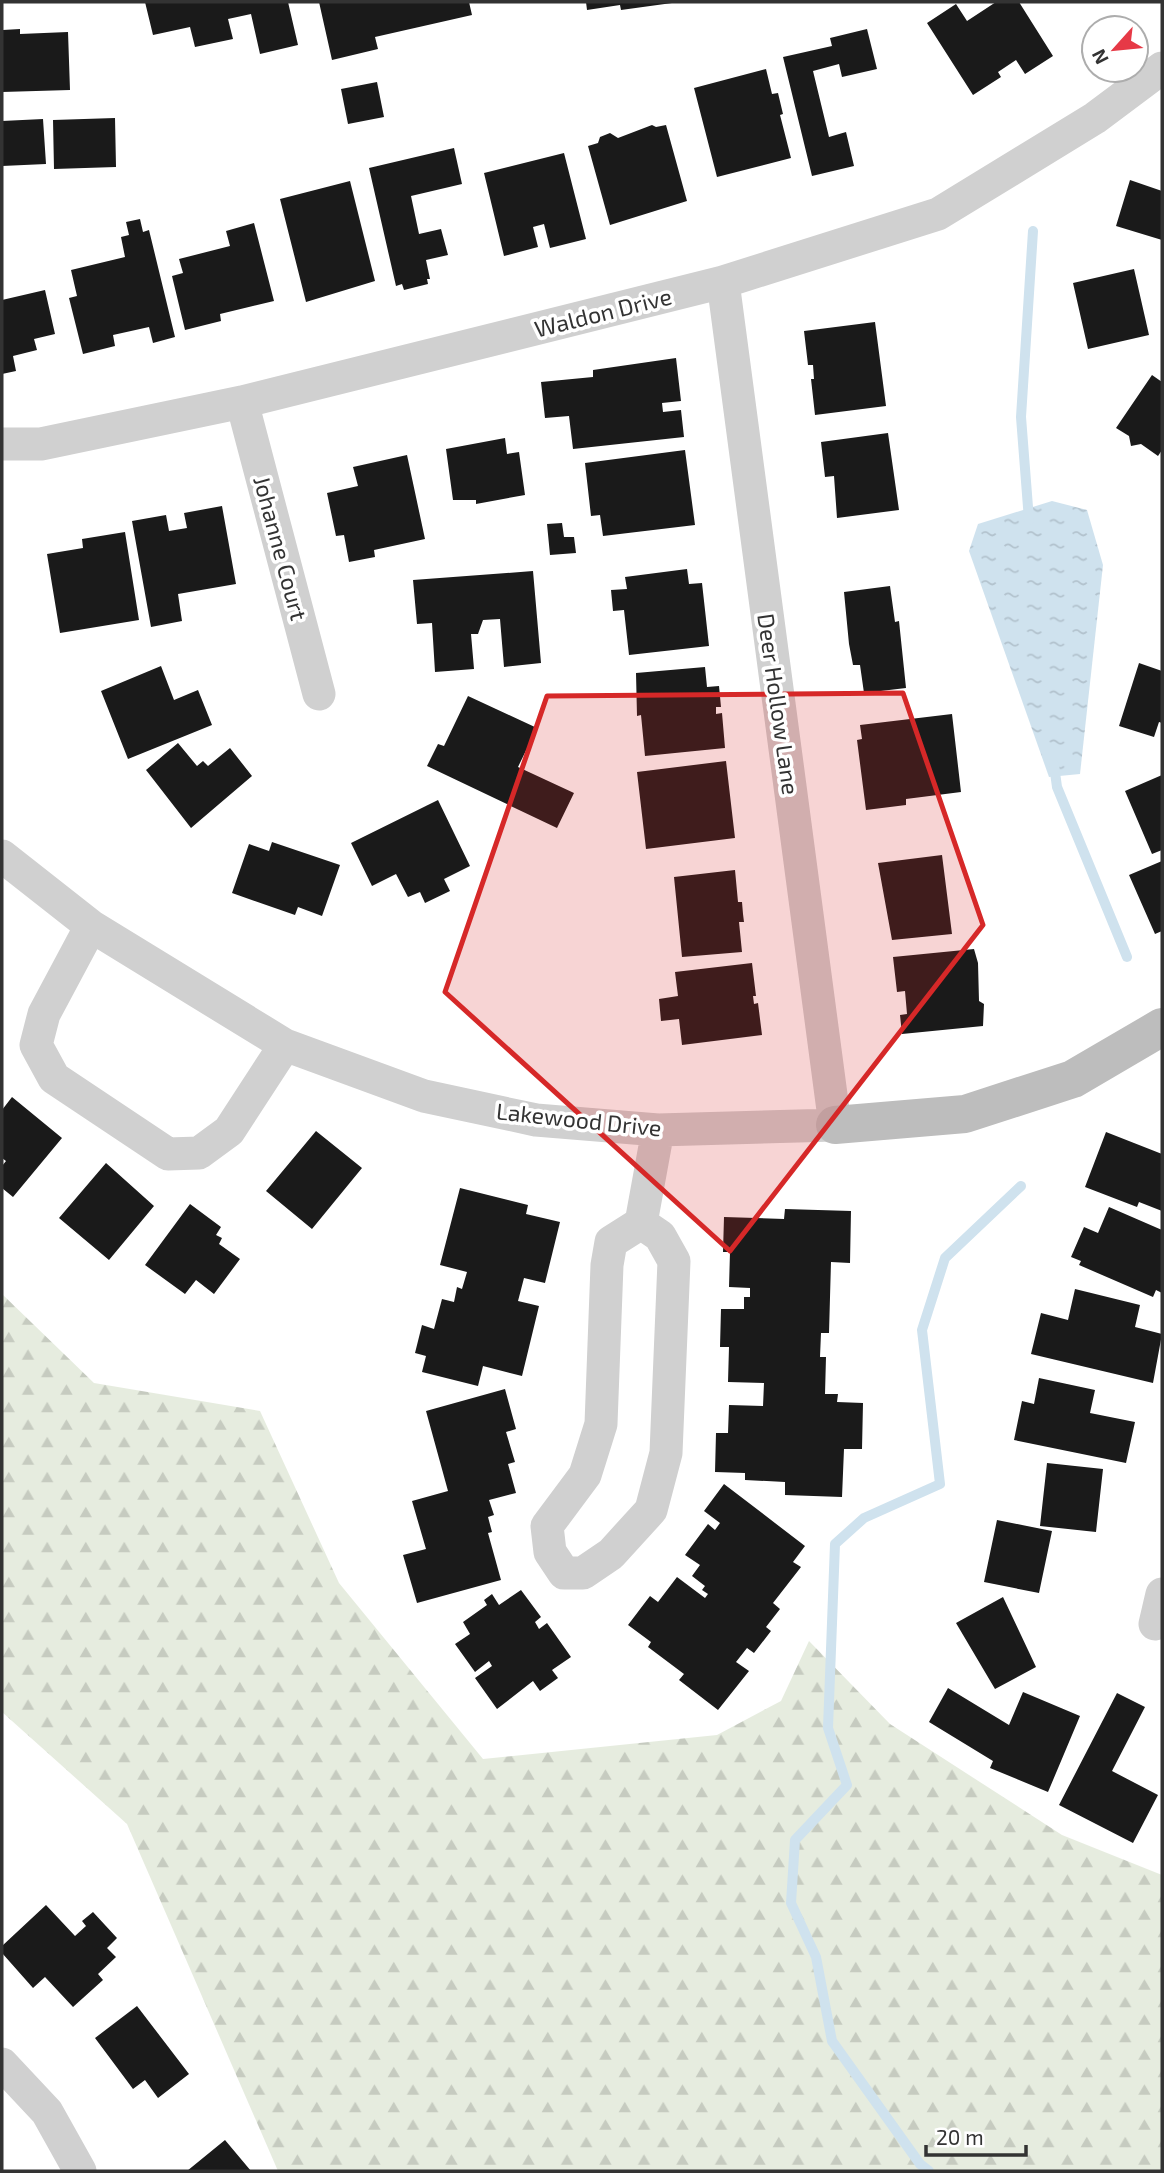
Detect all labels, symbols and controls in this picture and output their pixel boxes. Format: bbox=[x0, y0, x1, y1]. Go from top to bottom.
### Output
north arrow bbox=[1080, 14, 1150, 84]
text: N bbox=[1086, 46, 1113, 68]
street label: Waldon Drive bbox=[532, 281, 674, 343]
street label: Johanne Court bbox=[248, 473, 314, 623]
street label: Deer Hollow Lane bbox=[752, 612, 806, 796]
street label: Lakewood Drive bbox=[495, 1096, 663, 1142]
scale bar bbox=[926, 2114, 1026, 2158]
text: 20 m bbox=[936, 2124, 984, 2149]

